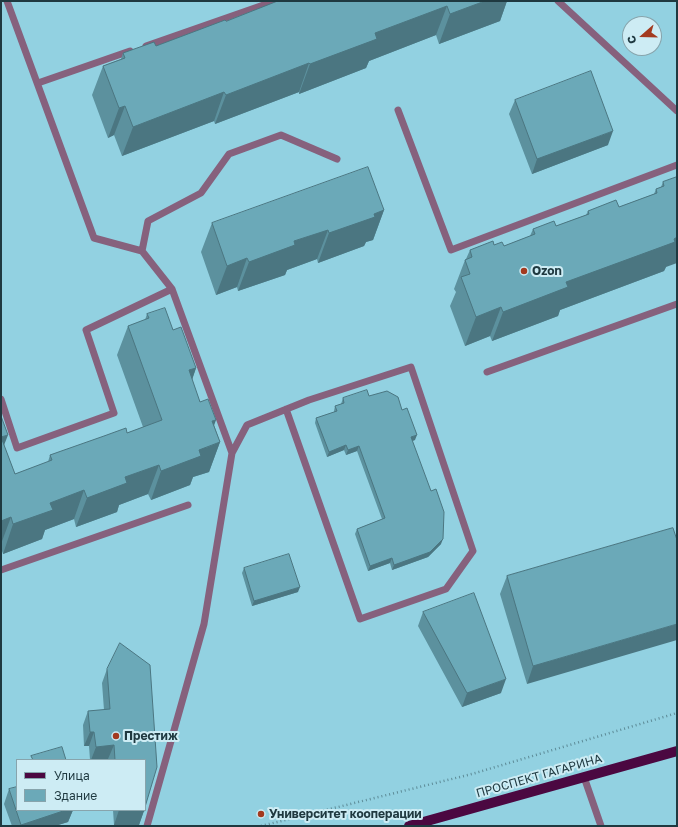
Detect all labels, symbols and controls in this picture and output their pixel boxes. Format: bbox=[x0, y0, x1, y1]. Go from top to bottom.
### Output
north arrow bbox=[622, 16, 662, 56]
text: С bbox=[624, 34, 639, 46]
place label: Ozon bbox=[532, 264, 562, 278]
marker: Ozon bbox=[519, 266, 529, 276]
place label: Престиж bbox=[124, 729, 178, 743]
marker: Престиж bbox=[111, 731, 121, 741]
street label: ПРОСПЕКТ ГАГАРИНА bbox=[474, 751, 604, 801]
legend bbox=[16, 759, 146, 811]
text: Улица bbox=[54, 768, 90, 783]
text: Здание bbox=[54, 788, 97, 803]
place label: Университет кооперации bbox=[269, 807, 422, 821]
marker: Университет кооперации bbox=[256, 809, 266, 819]

